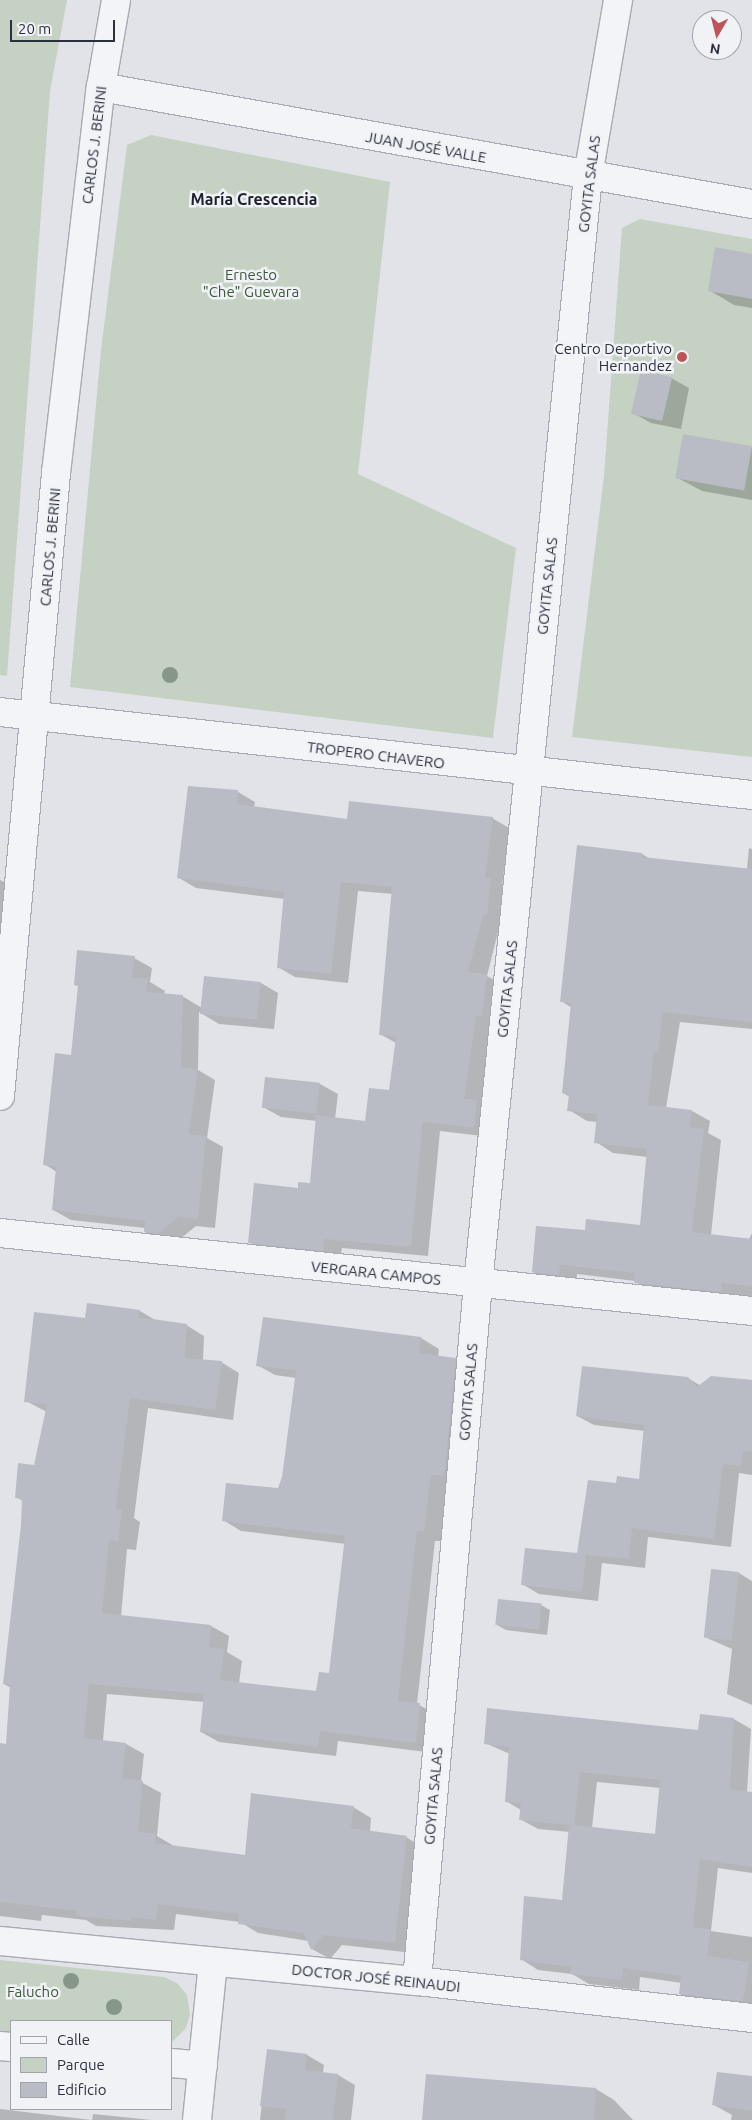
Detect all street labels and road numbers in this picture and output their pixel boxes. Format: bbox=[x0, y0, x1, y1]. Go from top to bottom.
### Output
street label: CARLOS J. BERINI bbox=[78, 85, 110, 205]
street label: JUAN JOSÉ VALLE bbox=[364, 128, 488, 166]
street label: GOYITA SALAS bbox=[574, 134, 604, 234]
street label: CARLOS J. BERINI bbox=[36, 487, 64, 607]
street label: GOYITA SALAS bbox=[533, 536, 561, 636]
street label: TROPERO CHAVERO bbox=[306, 738, 446, 772]
street label: GOYITA SALAS bbox=[493, 939, 521, 1039]
street label: VERGARA CAMPOS bbox=[310, 1257, 442, 1289]
street label: GOYITA SALAS bbox=[455, 1342, 481, 1442]
street label: GOYITA SALAS bbox=[420, 1746, 446, 1846]
street label: DOCTOR JOSÉ REINAUDI bbox=[291, 1960, 461, 1996]

